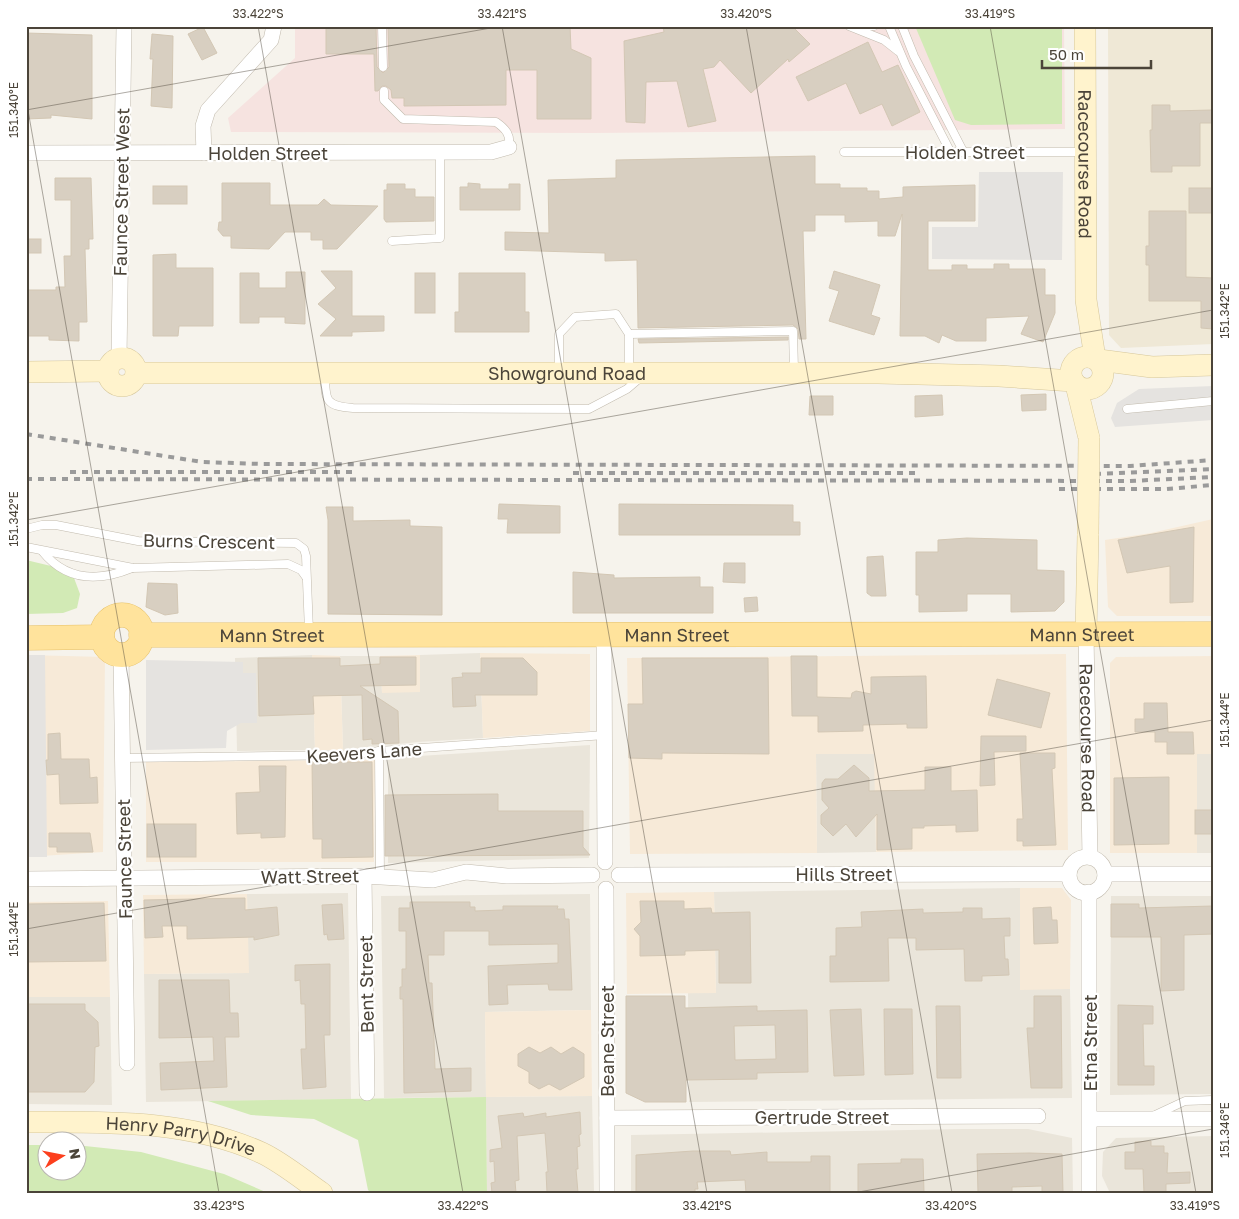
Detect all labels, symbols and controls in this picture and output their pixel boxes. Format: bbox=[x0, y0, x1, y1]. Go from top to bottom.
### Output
text: 33.422°S bbox=[232, 6, 284, 21]
text: 33.421°S bbox=[477, 6, 527, 21]
text: 33.420°S bbox=[720, 6, 772, 21]
text: 33.419°S bbox=[965, 6, 1016, 21]
scale bar bbox=[1042, 38, 1150, 70]
text: 50 m bbox=[1049, 45, 1084, 63]
text: 151.340°E bbox=[6, 82, 21, 138]
street label: Racecourse Road bbox=[1074, 89, 1097, 239]
street label: Faunce Street West bbox=[109, 107, 133, 277]
street label: Holden Street bbox=[905, 141, 1025, 163]
street label: Holden Street bbox=[208, 142, 328, 164]
text: 151.342°E bbox=[1217, 283, 1232, 339]
street label: Showground Road bbox=[488, 362, 646, 384]
text: 151.342°E bbox=[6, 491, 21, 547]
street label: Burns Crescent bbox=[143, 529, 275, 553]
street label: Mann Street bbox=[624, 623, 730, 646]
street label: Mann Street bbox=[1029, 623, 1135, 645]
street label: Mann Street bbox=[219, 624, 325, 646]
street label: Racecourse Road bbox=[1076, 663, 1100, 813]
text: 151.344°E bbox=[1217, 692, 1232, 748]
street label: Keevers Lane bbox=[305, 737, 423, 767]
street label: Faunce Street bbox=[112, 799, 136, 919]
street label: Hills Street bbox=[795, 863, 893, 885]
street label: Watt Street bbox=[261, 864, 359, 888]
text: 151.344°E bbox=[6, 901, 21, 957]
street label: Bent Street bbox=[354, 935, 378, 1033]
street label: Beane Street bbox=[596, 985, 618, 1097]
street label: Etna Street bbox=[1079, 994, 1101, 1092]
text: 151.346°E bbox=[1217, 1102, 1232, 1158]
street label: Gertrude Street bbox=[755, 1106, 889, 1128]
street label: Henry Parry Drive bbox=[105, 1111, 259, 1160]
north arrow bbox=[38, 1132, 88, 1182]
text: N bbox=[66, 1147, 85, 1160]
text: 33.423°S bbox=[193, 1198, 245, 1213]
text: 33.422°S bbox=[437, 1198, 489, 1213]
text: 33.421°S bbox=[682, 1198, 732, 1213]
text: 33.420°S bbox=[925, 1198, 977, 1213]
text: 33.419°S bbox=[1170, 1198, 1221, 1213]

